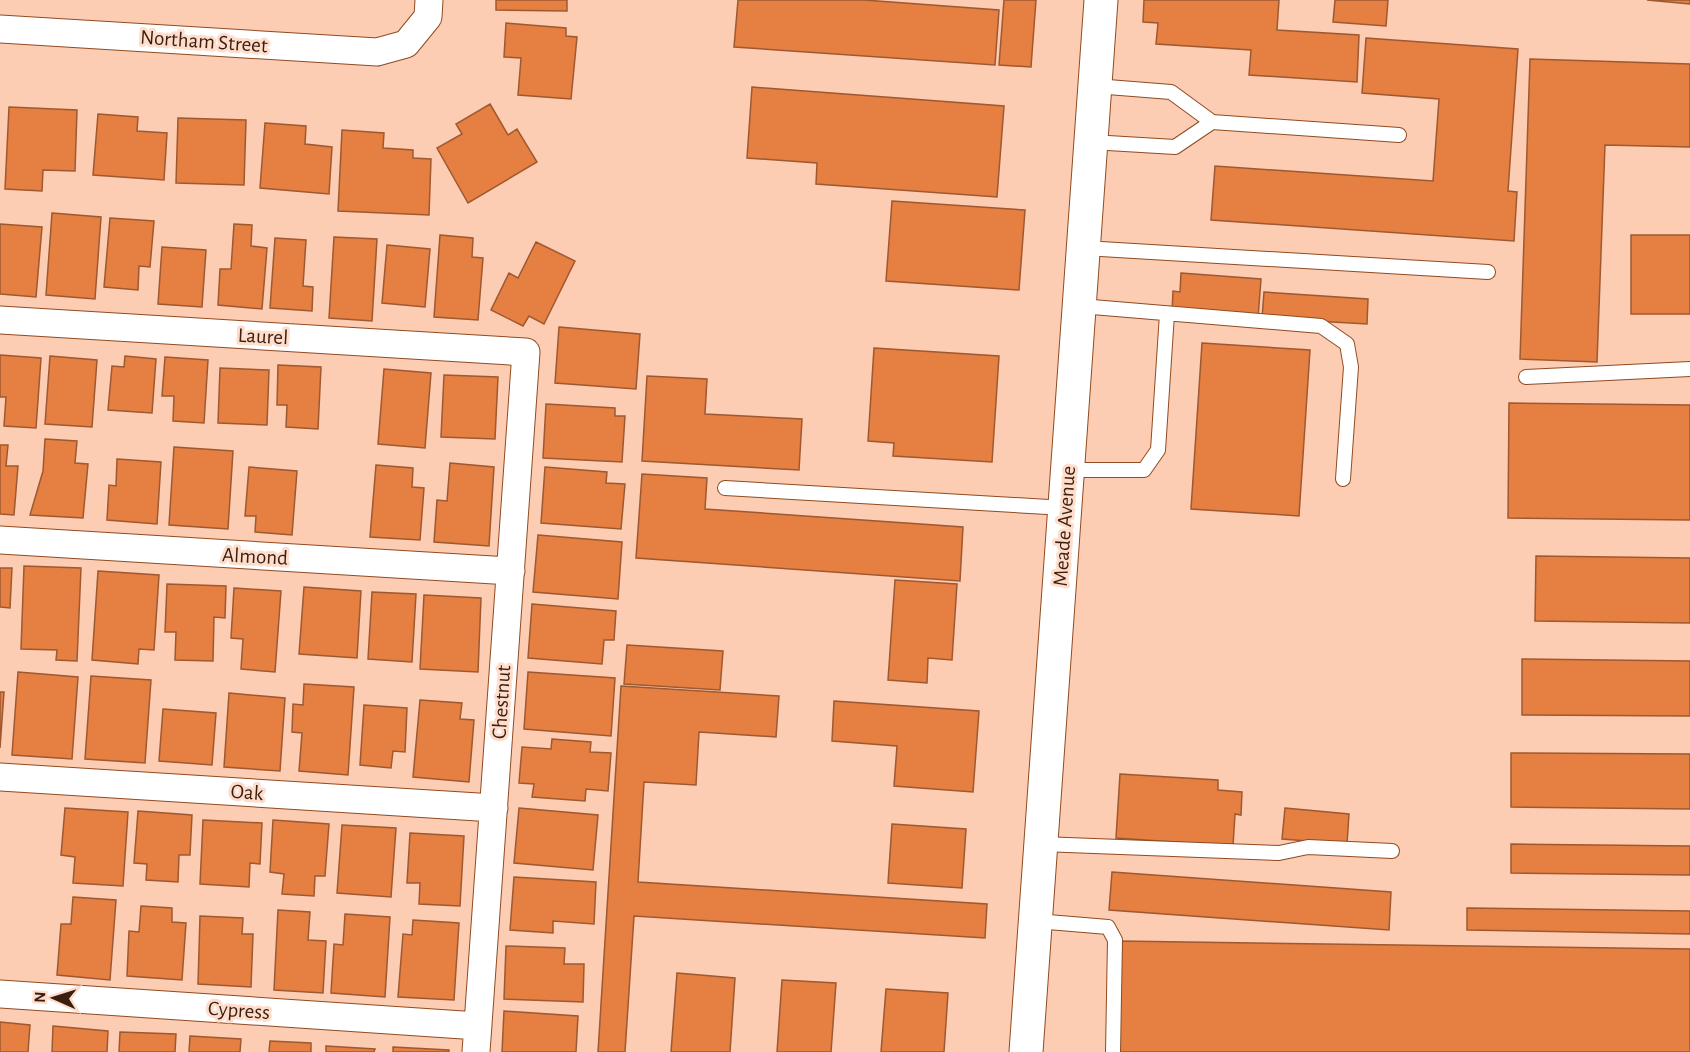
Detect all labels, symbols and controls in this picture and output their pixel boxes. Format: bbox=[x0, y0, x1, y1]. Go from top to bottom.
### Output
street label: Northam Street bbox=[140, 27, 269, 56]
street label: Laurel bbox=[237, 325, 289, 348]
street label: Meade Avenue bbox=[1050, 465, 1079, 587]
street label: Almond bbox=[221, 544, 289, 569]
street label: Chestnut bbox=[488, 664, 515, 740]
street label: Oak bbox=[230, 781, 264, 804]
north arrow bbox=[24, 968, 84, 1028]
text: N bbox=[32, 991, 48, 1003]
street label: Cypress bbox=[207, 998, 271, 1023]

